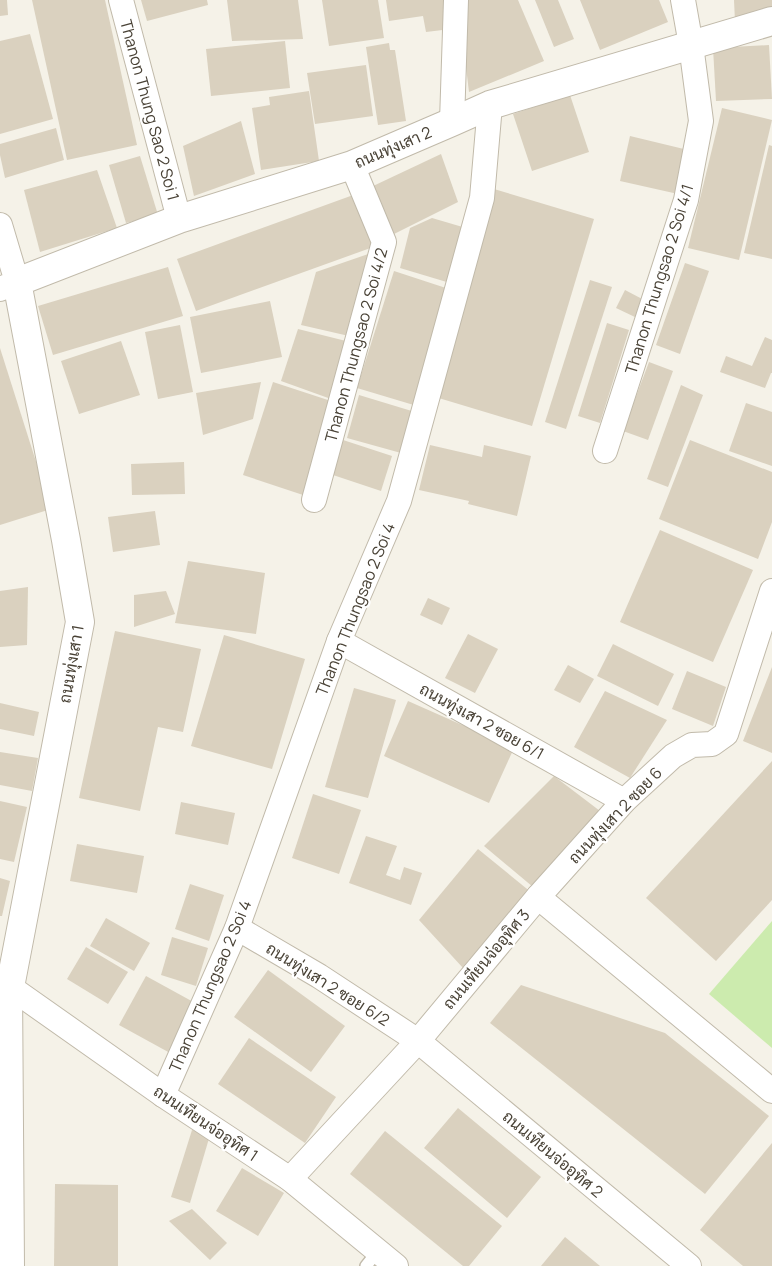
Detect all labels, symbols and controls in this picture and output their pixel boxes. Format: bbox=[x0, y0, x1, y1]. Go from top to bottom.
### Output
street label: Thanon Thung Sao 2 Soi 1 bbox=[115, 17, 185, 203]
street label: ถนนทุ่งเสา 2 bbox=[351, 121, 435, 174]
street label: Thanon Thungsao 2 Soi 4/1 bbox=[620, 181, 698, 377]
street label: Thanon Thungsao 2 Soi 4/2 bbox=[319, 245, 393, 445]
street label: Thanon Thungsao 2 Soi 4 bbox=[310, 519, 400, 699]
street label: ถนนทุ่งเสา 1 bbox=[53, 623, 90, 705]
street label: ถนนทุ่งเสา 2 ซอย 6/1 bbox=[415, 678, 548, 765]
street label: ถนนทุ่งเสา 2 ซอย 6 bbox=[563, 762, 668, 869]
street label: Thanon Thungsao 2 Soi 4 bbox=[164, 897, 256, 1075]
street label: ถนนเทียนจ่ออุทิศ 3 bbox=[438, 904, 535, 1014]
street label: ถนนทุ่งเสา 2 ซอย 6/2 bbox=[262, 937, 394, 1032]
street label: ถนนเทียนจ่ออุทิศ 1 bbox=[149, 1080, 263, 1167]
street label: ถนนเทียนจ่ออุทิศ 2 bbox=[498, 1106, 608, 1203]

